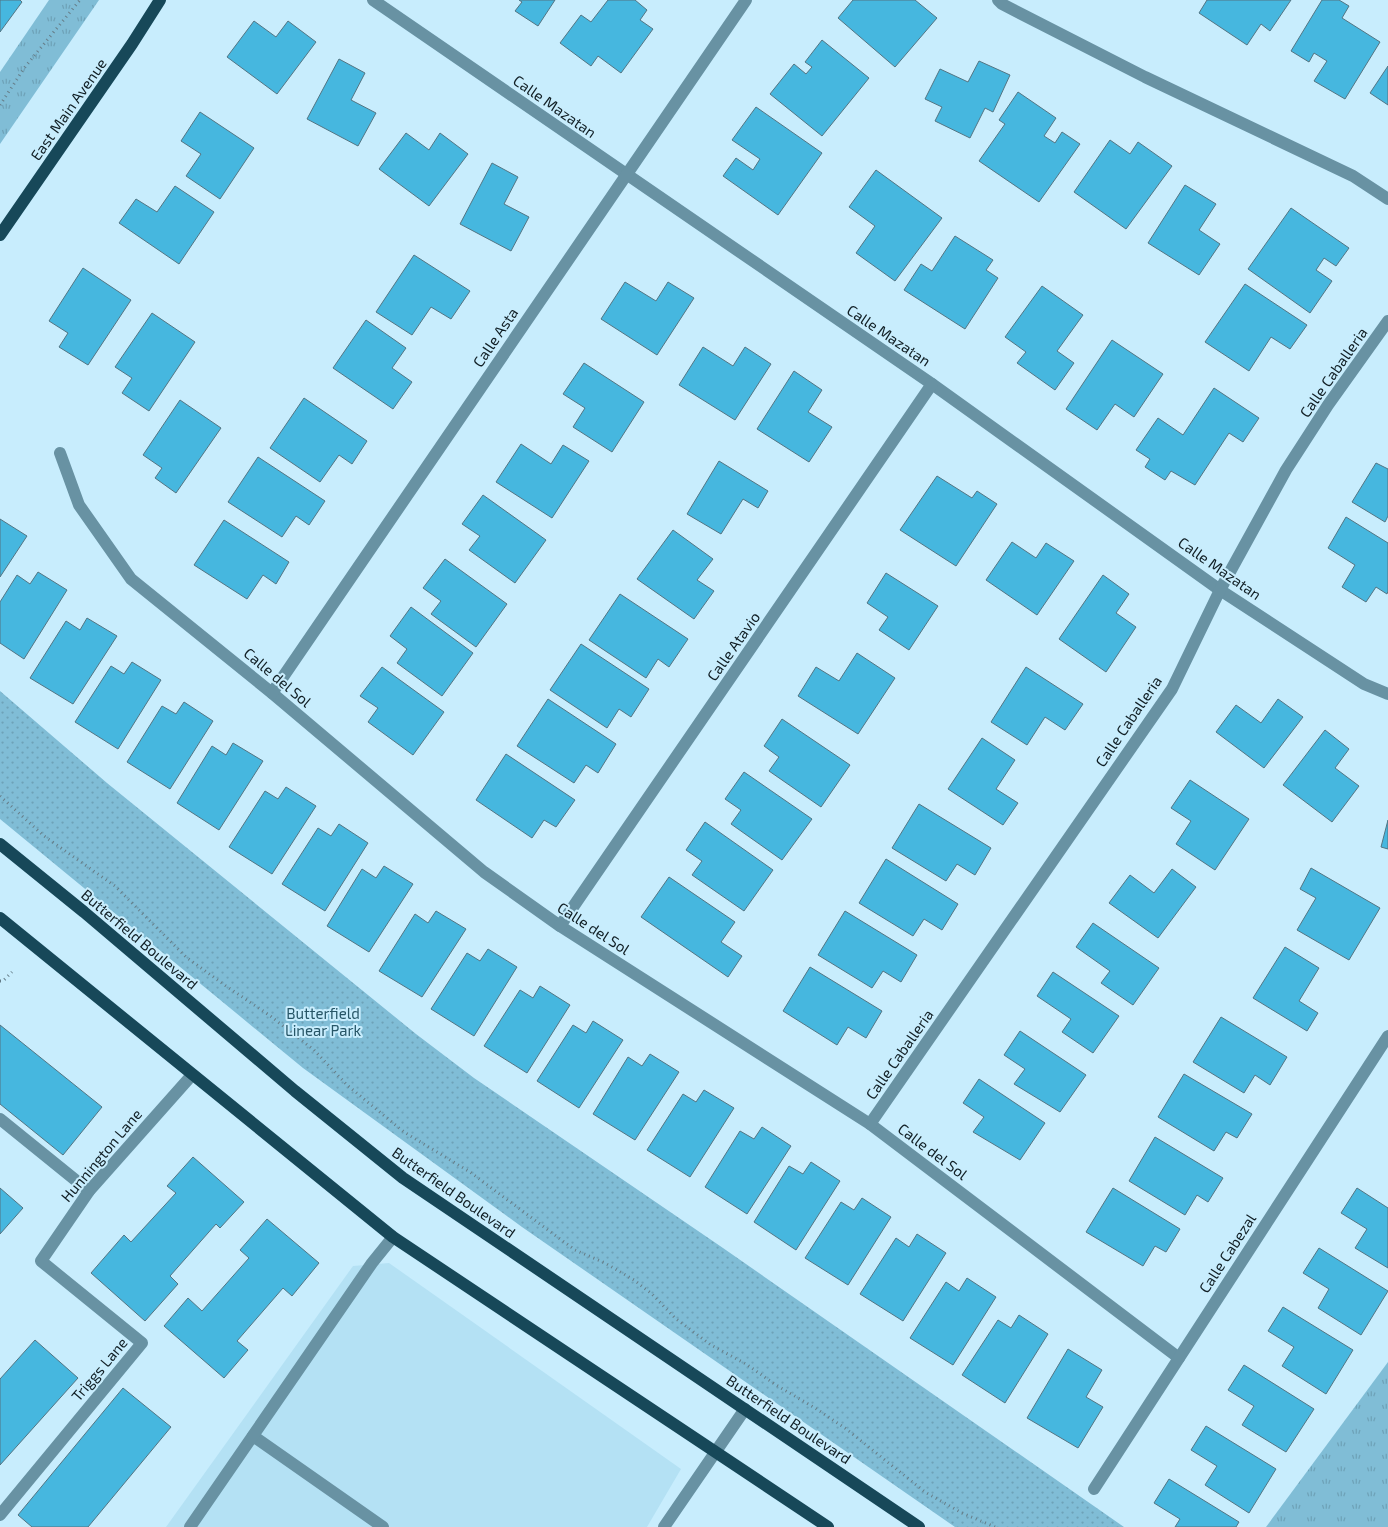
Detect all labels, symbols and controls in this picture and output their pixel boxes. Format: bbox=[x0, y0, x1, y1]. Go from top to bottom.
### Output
street label: East Main Avenue bbox=[26, 55, 110, 163]
street label: Calle Mazatan bbox=[510, 71, 600, 141]
street label: Calle Mazatan bbox=[844, 300, 934, 370]
street label: Calle Asta bbox=[469, 304, 521, 370]
street label: Calle Caballeria bbox=[1295, 324, 1371, 420]
street label: Calle Mazatan bbox=[1175, 533, 1265, 603]
street label: Calle Atavio bbox=[703, 608, 763, 684]
street label: Calle del Sol bbox=[241, 644, 316, 711]
street label: Calle Caballeria bbox=[1091, 672, 1165, 770]
street label: Butterfield Boulevard bbox=[78, 885, 202, 993]
street label: Calle del Sol bbox=[554, 898, 634, 958]
park label: Butterfield Linear Park bbox=[285, 1004, 361, 1039]
street label: Calle Caballeria bbox=[861, 1006, 937, 1102]
street label: Hunnington Lane bbox=[57, 1105, 145, 1205]
street label: Calle del Sol bbox=[895, 1119, 972, 1183]
street label: Butterfield Boulevard bbox=[389, 1143, 519, 1241]
street label: Calle Cabezal bbox=[1195, 1210, 1260, 1296]
street label: Triggs Lane bbox=[67, 1334, 131, 1404]
street label: Butterfield Boulevard bbox=[723, 1371, 855, 1467]

